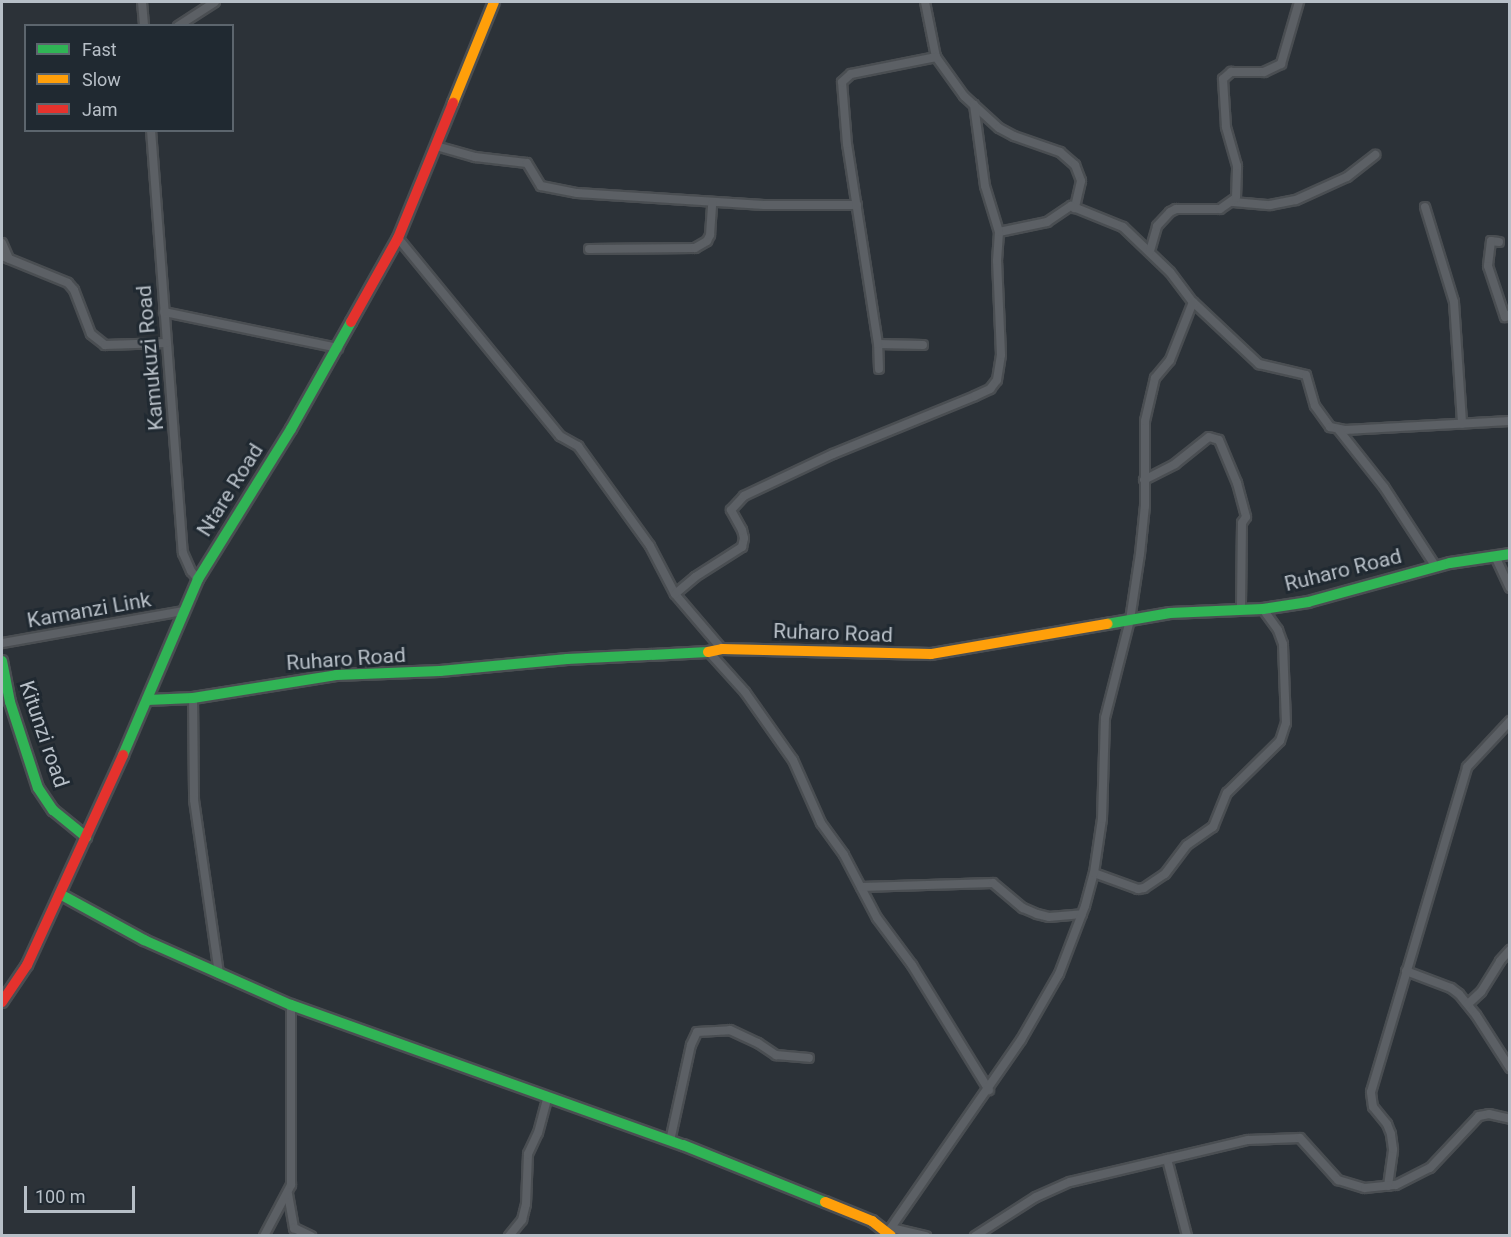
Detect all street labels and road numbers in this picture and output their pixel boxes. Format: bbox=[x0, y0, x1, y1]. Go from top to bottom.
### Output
street label: Kamukuzi Road bbox=[131, 284, 169, 432]
street label: Ntare Road bbox=[192, 439, 268, 541]
street label: Ruharo Road bbox=[1282, 543, 1404, 597]
street label: Kamanzi Link bbox=[25, 587, 153, 633]
street label: Ruharo Road bbox=[773, 618, 893, 648]
street label: Ruharo Road bbox=[285, 642, 407, 676]
street label: Kitunzi road bbox=[14, 677, 74, 791]

